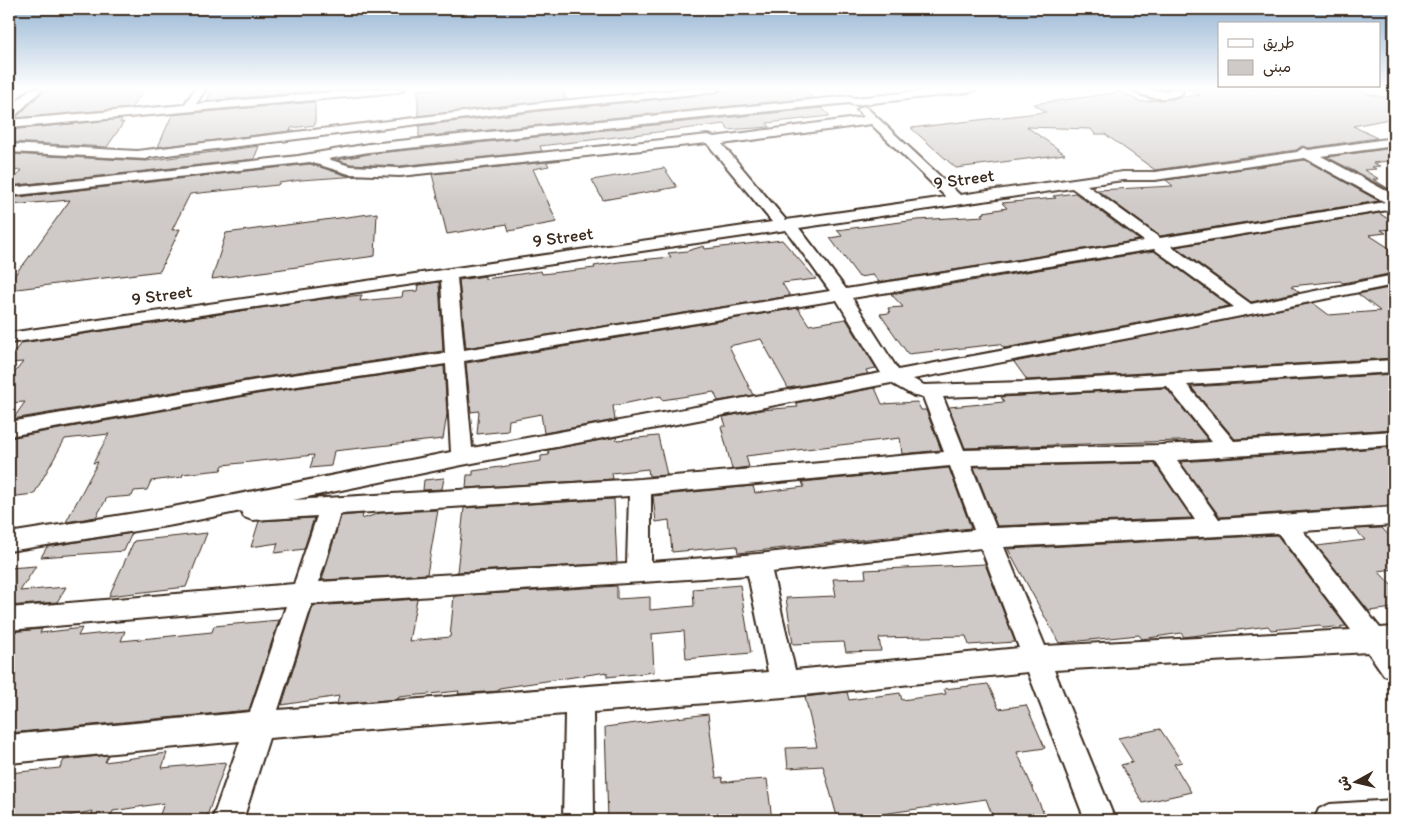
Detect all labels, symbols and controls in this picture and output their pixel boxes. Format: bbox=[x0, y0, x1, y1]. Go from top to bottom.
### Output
legend bbox=[1218, 22, 1380, 88]
text: طريق bbox=[1263, 34, 1295, 52]
text: مبنى bbox=[1263, 58, 1291, 77]
street label: 9 Street bbox=[932, 164, 996, 194]
street label: 9 Street bbox=[531, 222, 595, 252]
street label: 9 Street bbox=[130, 280, 194, 310]
north arrow bbox=[1330, 756, 1380, 806]
text: ش bbox=[1334, 775, 1353, 793]

